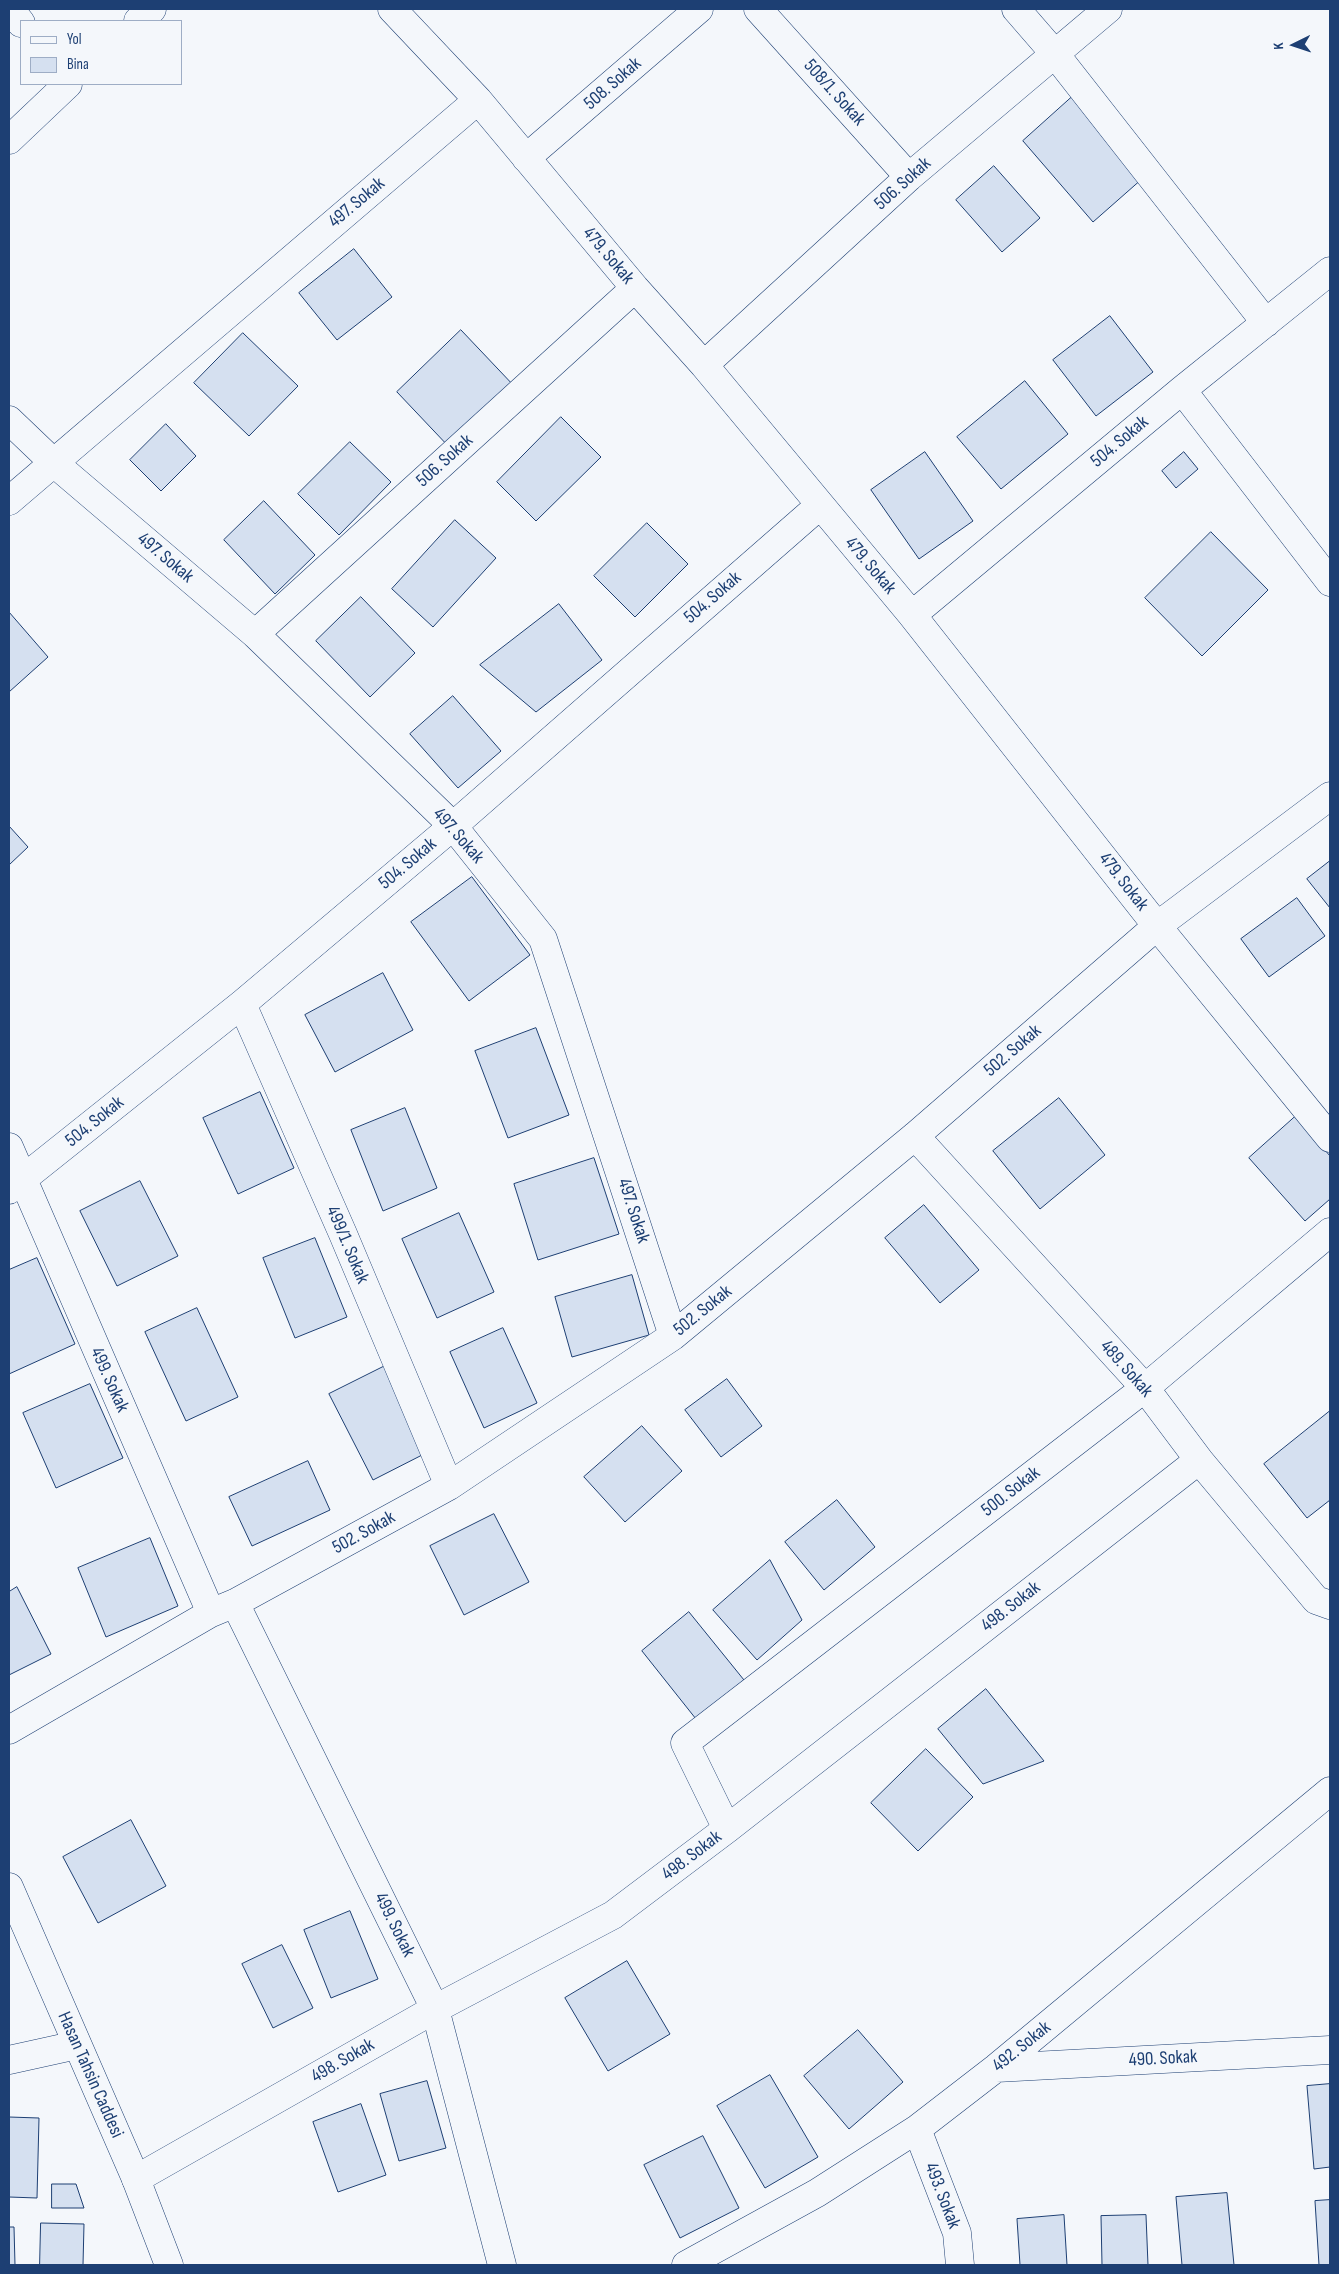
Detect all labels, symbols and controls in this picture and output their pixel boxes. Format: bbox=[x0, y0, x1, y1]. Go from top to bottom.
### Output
legend bbox=[20, 20, 182, 85]
north arrow bbox=[1269, 20, 1319, 70]
text: Yol bbox=[67, 30, 82, 49]
text: K bbox=[1270, 42, 1287, 50]
street label: 508. Sokak bbox=[580, 53, 646, 115]
text: Bina bbox=[67, 55, 89, 74]
street label: 508/1. Sokak bbox=[798, 55, 870, 131]
street label: 506. Sokak bbox=[870, 153, 936, 215]
street label: 497. Sokak bbox=[324, 173, 390, 233]
street label: 479. Sokak bbox=[577, 223, 639, 289]
street label: 504. Sokak bbox=[1086, 411, 1154, 473]
street label: 506. Sokak bbox=[412, 430, 478, 492]
street label: 497. Sokak bbox=[132, 528, 198, 588]
street label: 479. Sokak bbox=[839, 533, 901, 599]
street label: 504. Sokak bbox=[680, 567, 746, 629]
street label: 497. Sokak bbox=[428, 803, 488, 869]
street label: 504. Sokak bbox=[374, 833, 442, 895]
street label: 479. Sokak bbox=[1093, 848, 1153, 916]
street label: 502. Sokak bbox=[980, 1020, 1046, 1082]
street label: 504. Sokak bbox=[61, 1092, 129, 1152]
street label: 497. Sokak bbox=[612, 1176, 654, 1246]
street label: 499/1. Sokak bbox=[320, 1203, 374, 1287]
street label: 502. Sokak bbox=[669, 1281, 737, 1341]
street label: 489. Sokak bbox=[1095, 1336, 1157, 1402]
street label: 499. Sokak bbox=[85, 1344, 133, 1416]
street label: 500. Sokak bbox=[977, 1462, 1045, 1522]
street label: 502. Sokak bbox=[329, 1506, 399, 1560]
street label: 498. Sokak bbox=[977, 1577, 1045, 1637]
street label: 498. Sokak bbox=[658, 1826, 726, 1886]
street label: 499. Sokak bbox=[369, 1889, 419, 1961]
street label: Hasan Tahsin Caddesi bbox=[52, 2008, 128, 2142]
street label: 492. Sokak bbox=[988, 2017, 1056, 2077]
street label: 498. Sokak bbox=[307, 2034, 379, 2088]
street label: 490. Sokak bbox=[1128, 2046, 1198, 2072]
street label: 493. Sokak bbox=[919, 2160, 965, 2232]

